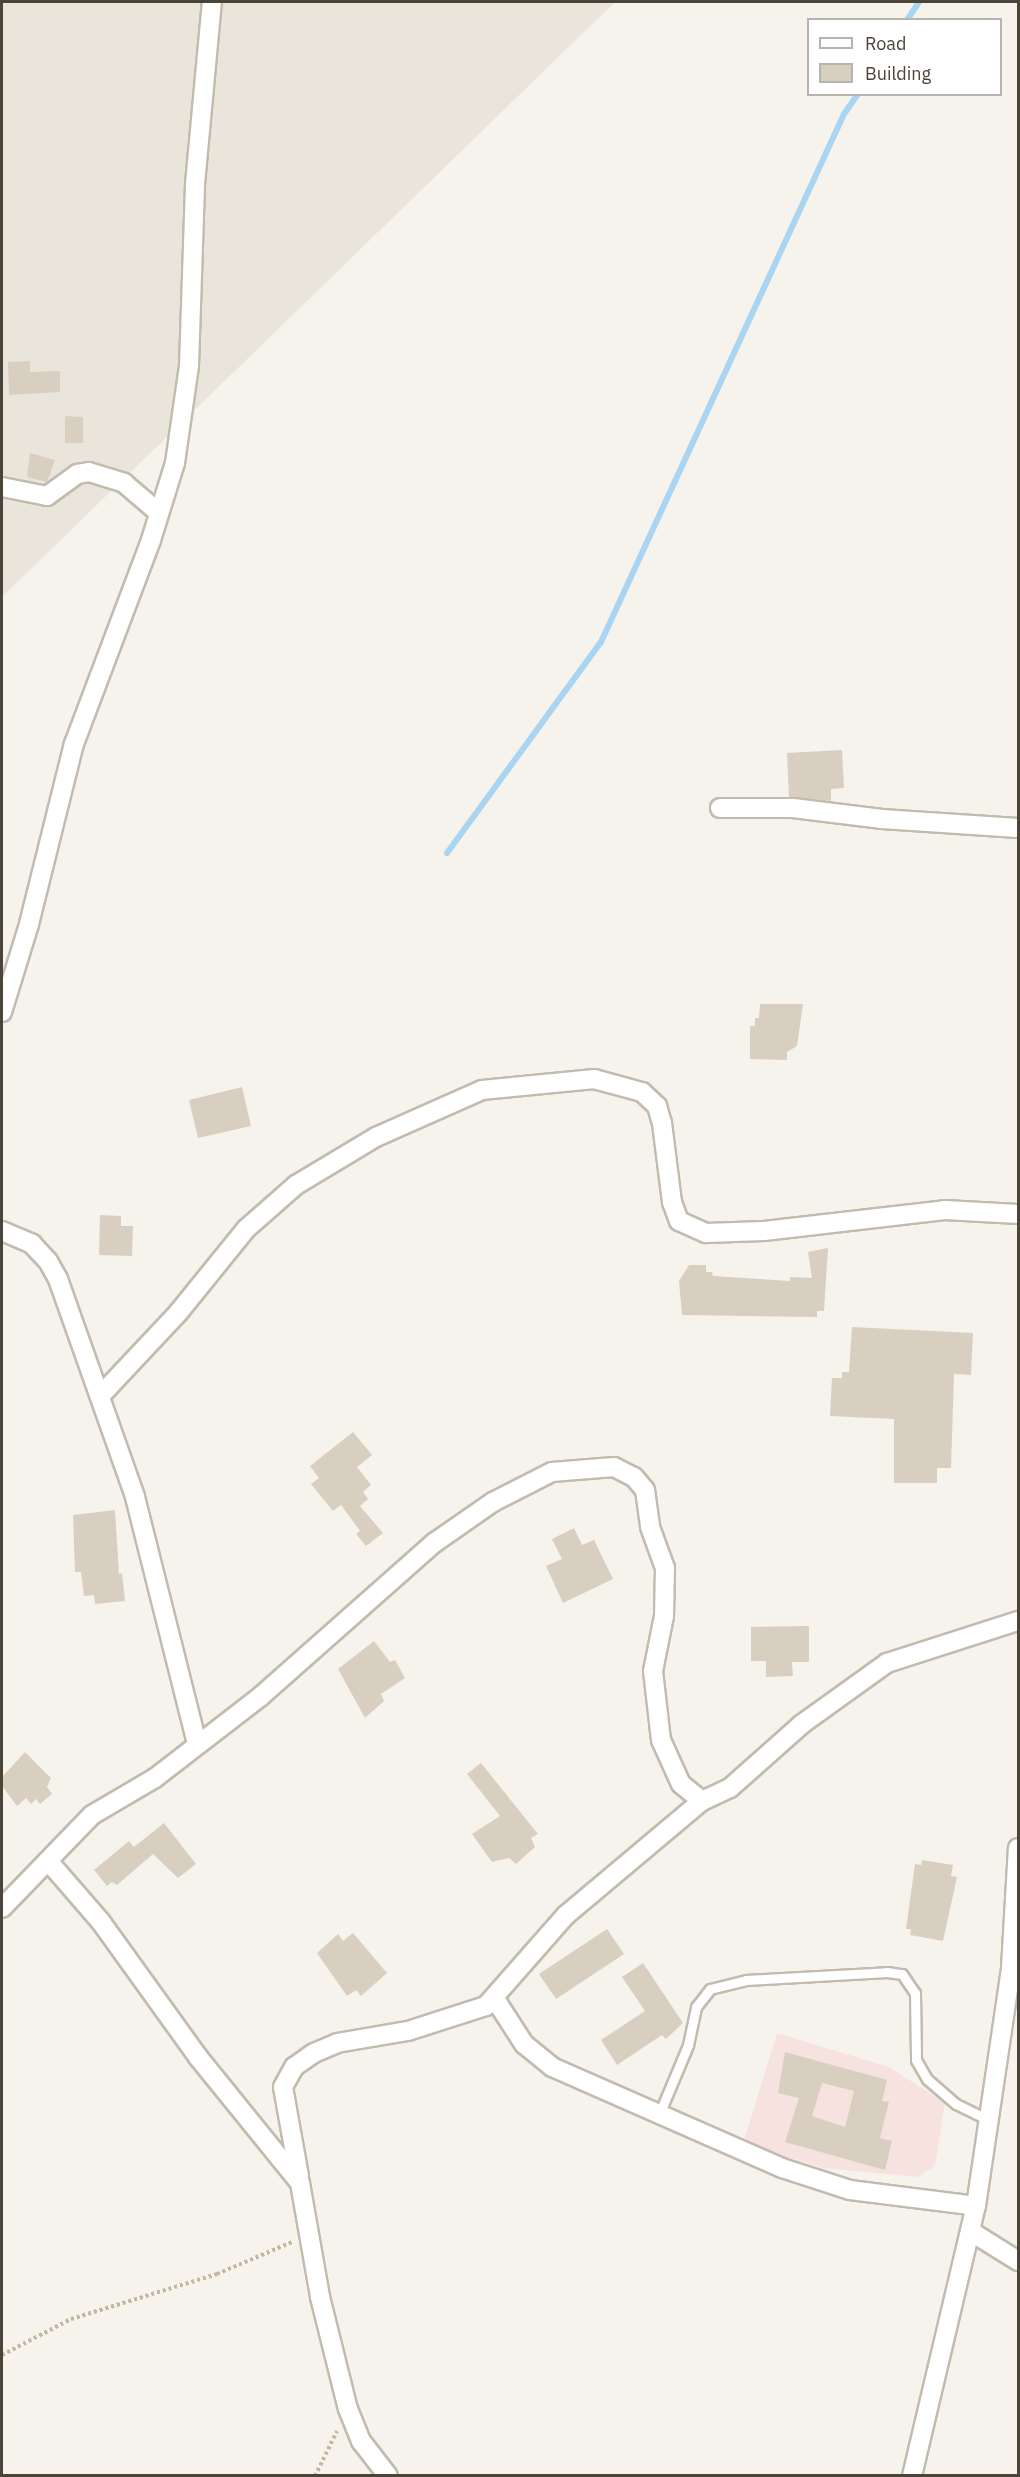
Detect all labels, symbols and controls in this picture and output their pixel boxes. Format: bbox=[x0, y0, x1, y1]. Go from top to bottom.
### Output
legend bbox=[807, 18, 1002, 96]
text: Road bbox=[865, 32, 906, 55]
text: Building bbox=[865, 62, 931, 85]

